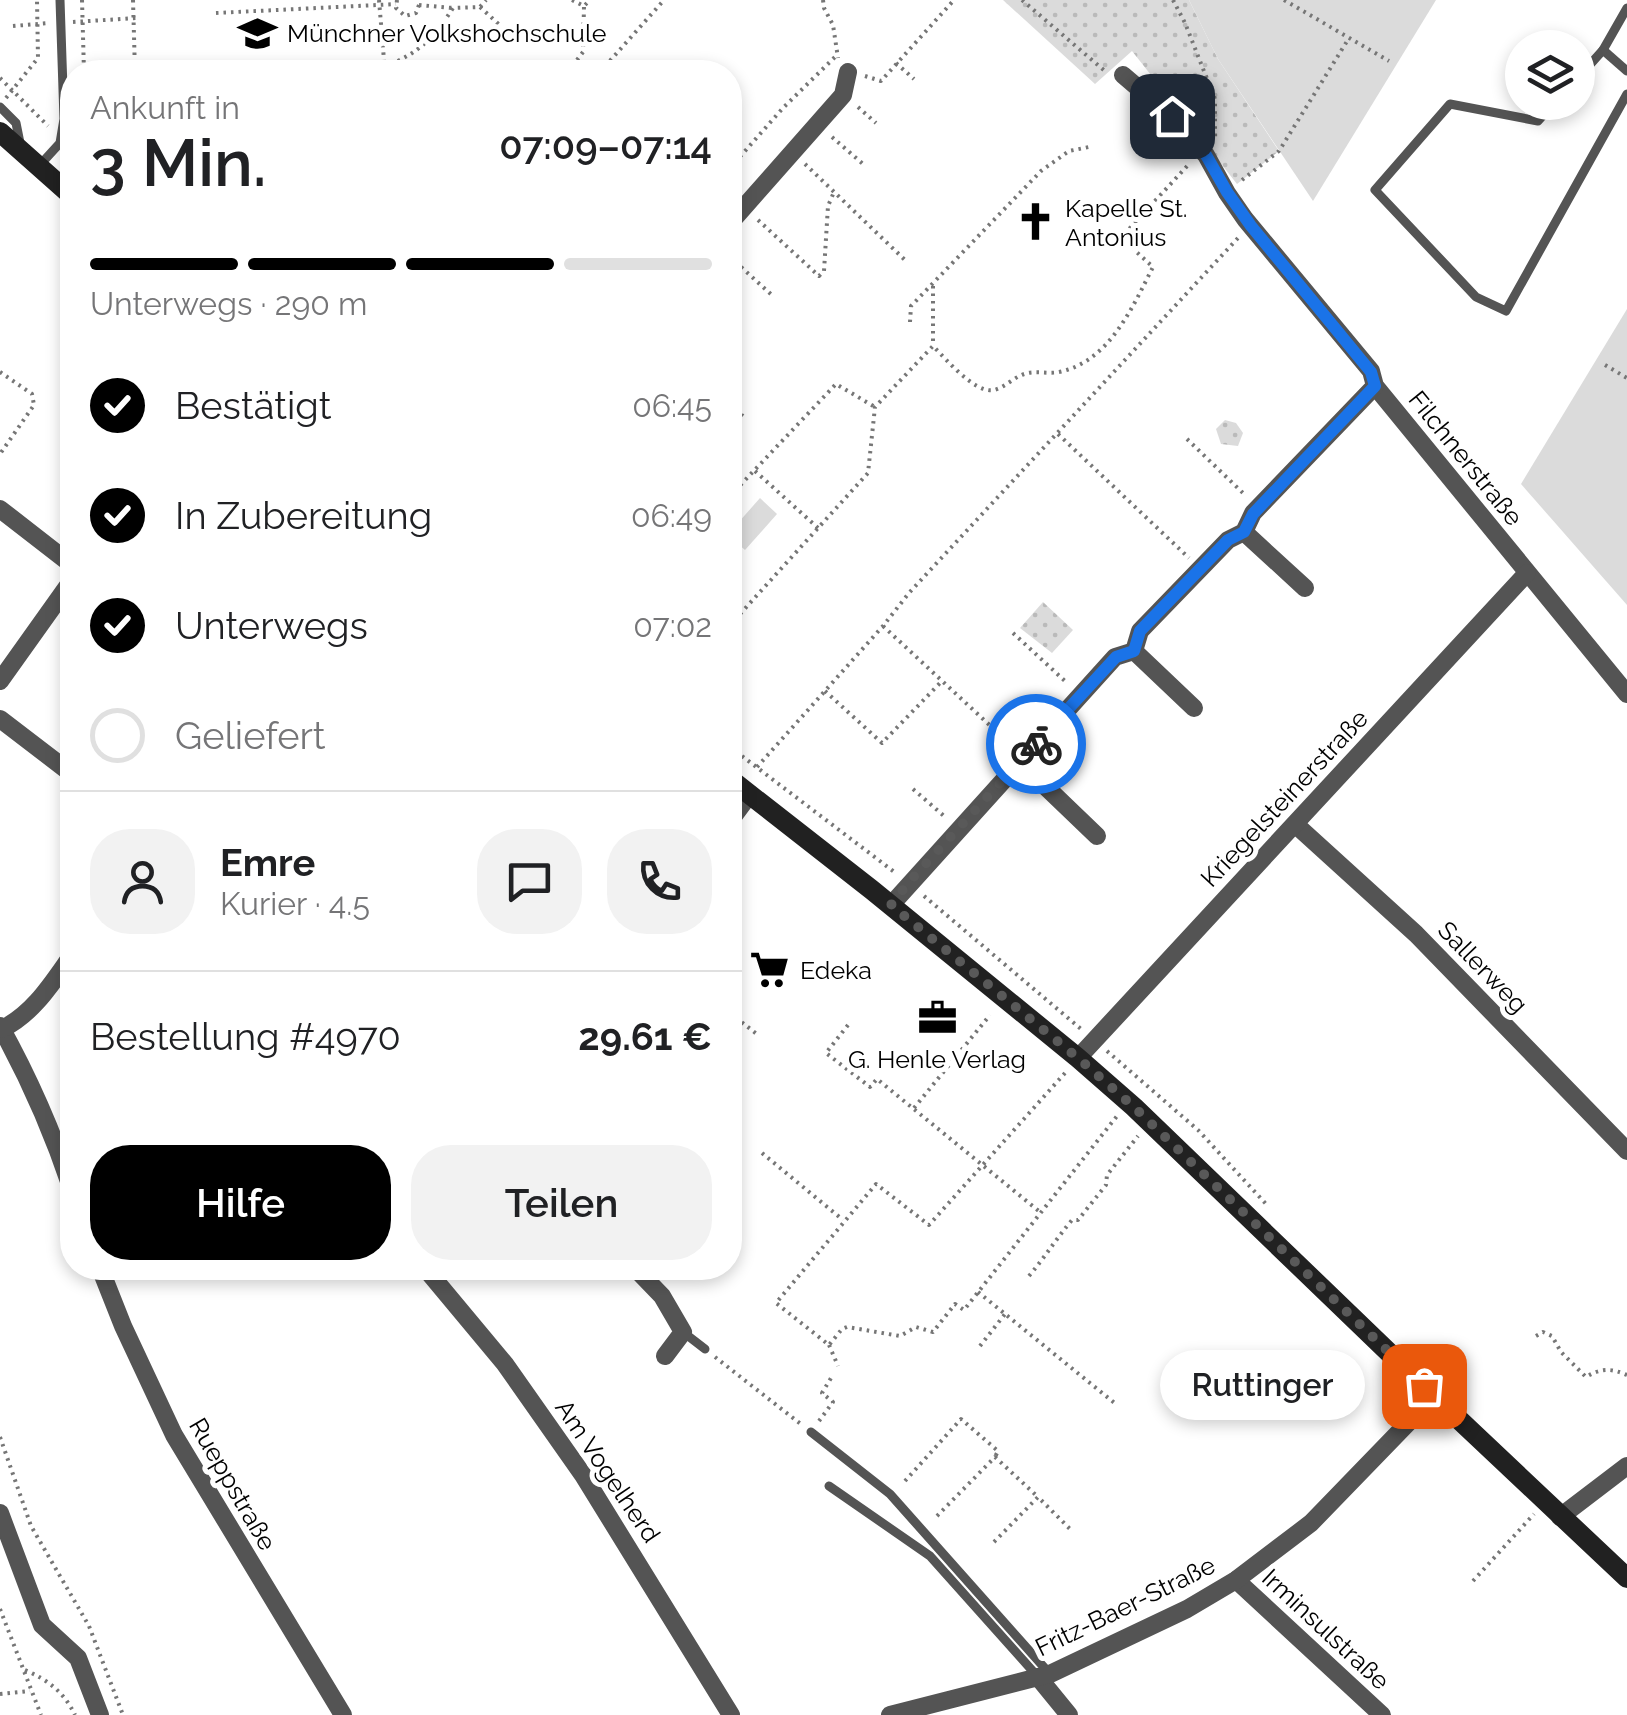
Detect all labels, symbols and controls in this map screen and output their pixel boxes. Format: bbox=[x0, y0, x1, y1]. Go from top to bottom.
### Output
school or university icon: Münchner Volkshochschule bbox=[236, 12, 278, 54]
place label: Münchner Volkshochschule bbox=[287, 18, 606, 48]
map controls bbox=[1505, 30, 1595, 120]
button: layers bbox=[1505, 30, 1595, 120]
pin bbox=[1130, 74, 1215, 159]
text: Ankunft in bbox=[90, 89, 240, 126]
icon: home bbox=[1145, 89, 1200, 144]
text: 07:09–07:14 bbox=[499, 123, 712, 168]
text: 3 Min. bbox=[90, 125, 267, 201]
place label: Kapelle St. Antonius bbox=[1065, 193, 1188, 252]
church icon: Kapelle St. Antonius bbox=[1014, 201, 1056, 243]
text: Unterwegs · 290 m bbox=[90, 285, 367, 322]
icon: check bbox=[90, 378, 145, 433]
text: Bestätigt bbox=[175, 383, 332, 428]
street label: Filchnerstraße bbox=[1403, 385, 1529, 531]
text: 06:45 bbox=[632, 387, 712, 424]
icon: check bbox=[90, 488, 145, 543]
text: In Zubereitung bbox=[175, 493, 432, 538]
text: 06:49 bbox=[631, 497, 712, 534]
icon: check bbox=[90, 598, 145, 653]
text: Unterwegs bbox=[175, 603, 368, 648]
text: 07:02 bbox=[633, 607, 712, 644]
courier bbox=[986, 694, 1086, 794]
street label: Kriegelsteinerstraße bbox=[1194, 703, 1374, 893]
text: Geliefert bbox=[175, 713, 326, 758]
icon: bike bbox=[1009, 717, 1064, 772]
button: person bbox=[90, 829, 195, 934]
button: chat bbox=[477, 829, 582, 934]
button: phone bbox=[607, 829, 712, 934]
text: Emre bbox=[220, 840, 315, 885]
text: Kurier · 4.5 bbox=[220, 885, 370, 922]
street label: Sallerweg bbox=[1432, 915, 1534, 1019]
supermarket icon: Edeka bbox=[749, 949, 791, 991]
place label: Edeka bbox=[800, 955, 872, 985]
office icon: G. Henle Verlag bbox=[916, 997, 958, 1039]
text: Bestellung #4970 bbox=[90, 1014, 401, 1059]
text: 29.61 € bbox=[578, 1014, 712, 1059]
place label: G. Henle Verlag bbox=[848, 1044, 1026, 1074]
button: Hilfe bbox=[90, 1145, 391, 1260]
button: Teilen bbox=[411, 1145, 712, 1260]
pin bbox=[1382, 1344, 1467, 1429]
callout: Ruttinger bbox=[1159, 1351, 1364, 1421]
icon: bag bbox=[1397, 1359, 1452, 1414]
text: Ruttinger bbox=[1192, 1366, 1333, 1403]
street label: Am Vogelherd bbox=[549, 1394, 667, 1548]
street label: Rueppstraße bbox=[183, 1413, 283, 1555]
street label: Fritz-Baer-Straße bbox=[1030, 1550, 1220, 1662]
street label: Irminsulstraße bbox=[1256, 1562, 1396, 1696]

